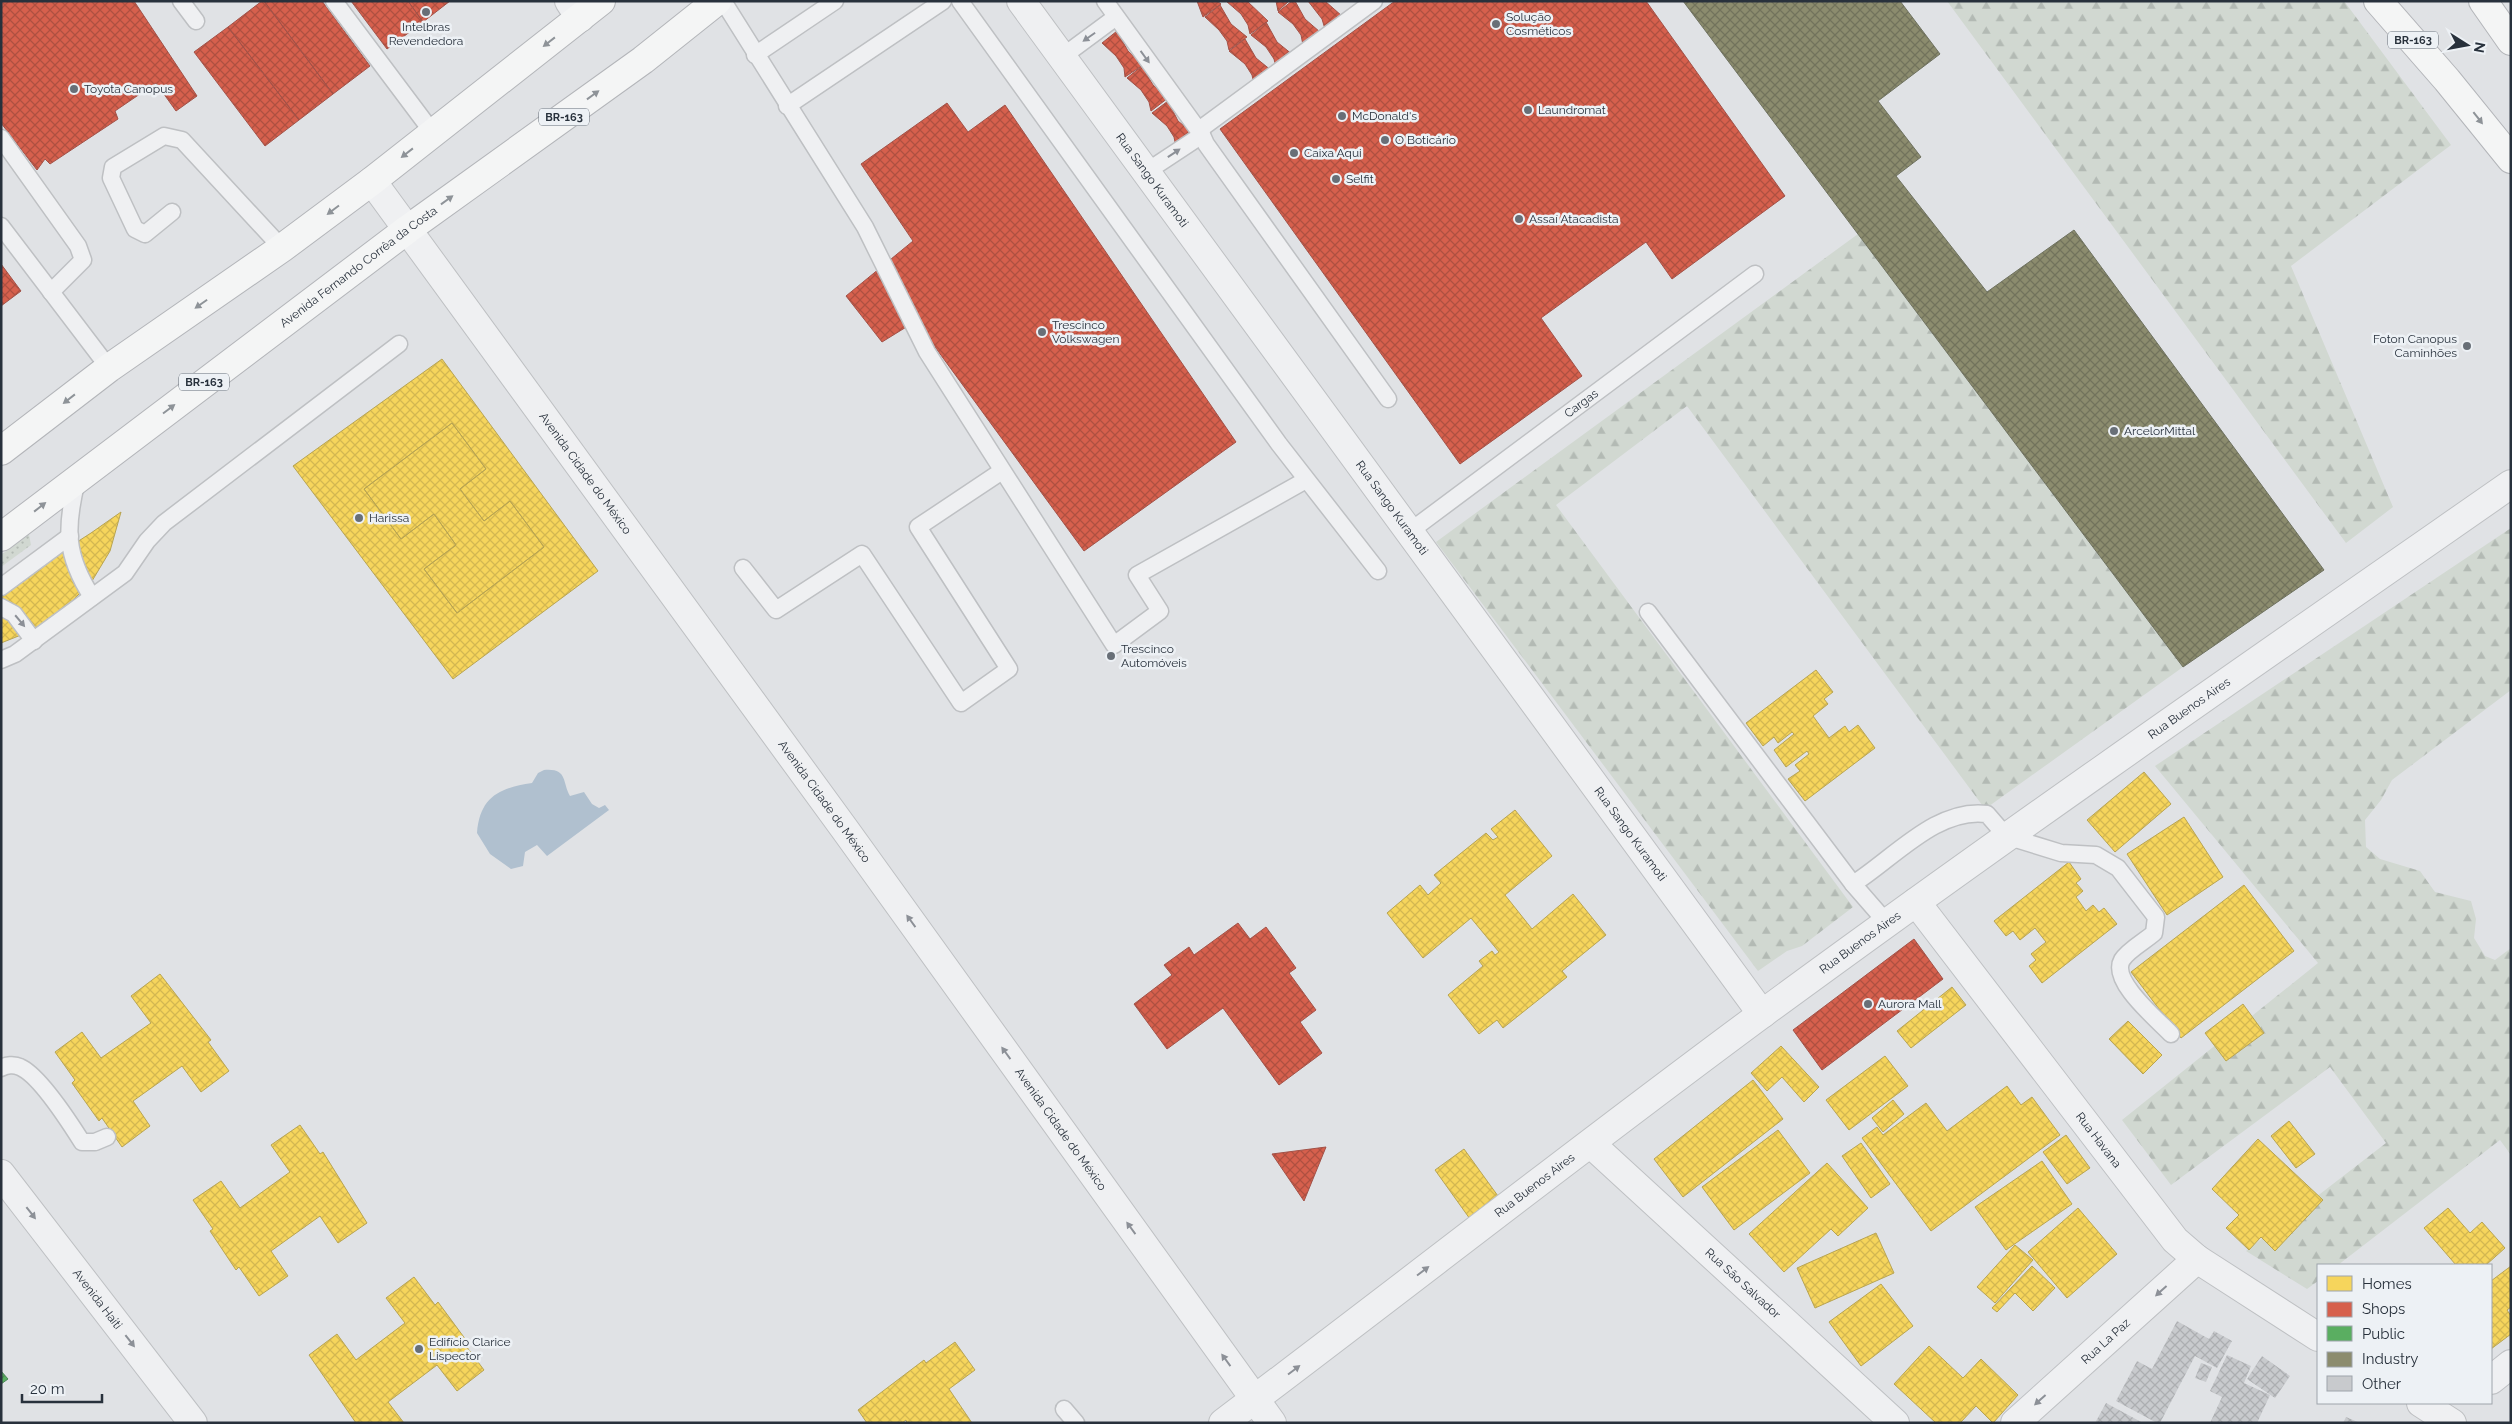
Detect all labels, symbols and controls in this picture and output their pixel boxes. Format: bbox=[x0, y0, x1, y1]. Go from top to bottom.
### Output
marker: Intelbras Revendedora bbox=[420, 6, 432, 18]
place label: Solução Cosméticos bbox=[1506, 10, 1571, 38]
marker: Solução Cosméticos bbox=[1490, 18, 1502, 30]
place label: Intelbras Revendedora bbox=[389, 20, 463, 48]
north arrow bbox=[2442, 20, 2492, 70]
one-way arrow bbox=[1082, 32, 1096, 42]
road number: BR-163 bbox=[2388, 32, 2438, 48]
one-way arrow bbox=[543, 36, 556, 47]
text: N bbox=[2471, 41, 2489, 54]
one-way arrow bbox=[1140, 50, 1150, 64]
place label: Toyota Canopus bbox=[84, 82, 173, 96]
marker: Toyota Canopus bbox=[68, 83, 80, 95]
one-way arrow bbox=[587, 90, 600, 100]
place label: Laundromat bbox=[1538, 103, 1606, 117]
marker: Laundromat bbox=[1522, 104, 1534, 116]
road number: BR-163 bbox=[539, 108, 589, 125]
place label: McDonald's bbox=[1352, 109, 1417, 123]
marker: McDonald's bbox=[1336, 110, 1348, 122]
one-way arrow bbox=[2472, 111, 2483, 124]
street label: Rua Sango Kuramoti bbox=[1113, 130, 1191, 230]
place label: O Boticário bbox=[1395, 133, 1456, 147]
marker: O Boticário bbox=[1379, 134, 1391, 146]
place label: Caixa Aqui bbox=[1304, 146, 1362, 160]
marker: Caixa Aqui bbox=[1288, 147, 1300, 159]
one-way arrow bbox=[401, 148, 414, 158]
one-way arrow bbox=[1167, 148, 1181, 158]
place label: Selfit bbox=[1346, 172, 1374, 186]
marker: Selfit bbox=[1330, 173, 1342, 185]
one-way arrow bbox=[440, 195, 454, 205]
street label: Avenida Fernando Corrêa da Costa bbox=[277, 203, 440, 330]
one-way arrow bbox=[326, 205, 340, 215]
place label: Assaí Atacadista bbox=[1529, 212, 1618, 226]
marker: Assaí Atacadista bbox=[1513, 213, 1525, 225]
one-way arrow bbox=[194, 299, 208, 309]
place label: Trescinco Volkswagen bbox=[1052, 318, 1119, 346]
marker: Trescinco Volkswagen bbox=[1036, 326, 1048, 338]
place label: Foton Canopus Caminhões bbox=[2373, 332, 2457, 360]
marker: Foton Canopus Caminhões bbox=[2461, 340, 2473, 352]
road number: BR-163 bbox=[179, 374, 229, 391]
street label: Cargas bbox=[1562, 386, 1601, 421]
one-way arrow bbox=[62, 394, 76, 404]
one-way arrow bbox=[162, 403, 175, 414]
street label: Avenida Cidade do México bbox=[536, 410, 634, 537]
place label: ArcelorMittal bbox=[2124, 424, 2196, 438]
marker: ArcelorMittal bbox=[2108, 425, 2120, 437]
street label: Rua Sango Kuramoti bbox=[1353, 458, 1431, 558]
one-way arrow bbox=[33, 501, 46, 512]
place label: Harissa bbox=[369, 511, 409, 525]
marker: Harissa bbox=[353, 512, 365, 524]
one-way arrow bbox=[14, 615, 25, 628]
place label: Trescinco Automóveis bbox=[1121, 642, 1187, 670]
marker: Trescinco Automóveis bbox=[1105, 650, 1117, 662]
street label: Rua Buenos Aires bbox=[2146, 675, 2233, 742]
street label: Avenida Cidade do México bbox=[775, 738, 873, 865]
street label: Rua Sango Kuramoti bbox=[1591, 784, 1669, 884]
street label: Rua Buenos Aires bbox=[1817, 908, 1904, 977]
one-way arrow bbox=[906, 914, 916, 928]
place label: Aurora Mall bbox=[1878, 997, 1942, 1011]
marker: Aurora Mall bbox=[1862, 998, 1874, 1010]
one-way arrow bbox=[1001, 1046, 1011, 1060]
street label: Avenida Cidade do México bbox=[1012, 1065, 1109, 1193]
street label: Rua Havana bbox=[2073, 1110, 2124, 1171]
street label: Rua Buenos Aires bbox=[1492, 1150, 1578, 1220]
one-way arrow bbox=[26, 1206, 36, 1220]
one-way arrow bbox=[1126, 1221, 1136, 1235]
street label: Rua São Salvador bbox=[1702, 1245, 1784, 1322]
legend bbox=[2317, 1264, 2492, 1404]
street label: Avenida Haiti bbox=[70, 1266, 125, 1332]
one-way arrow bbox=[1416, 1266, 1429, 1277]
text: Homes bbox=[2362, 1275, 2412, 1293]
one-way arrow bbox=[2156, 1285, 2168, 1297]
text: Shops bbox=[2362, 1300, 2405, 1318]
street label: Rua La Paz bbox=[2078, 1316, 2133, 1367]
text: Public bbox=[2362, 1325, 2405, 1343]
one-way arrow bbox=[125, 1335, 136, 1348]
place label: Edifício Clarice Lispector bbox=[429, 1335, 511, 1363]
marker: Edifício Clarice Lispector bbox=[413, 1343, 425, 1355]
text: Industry bbox=[2362, 1350, 2418, 1368]
one-way arrow bbox=[1221, 1353, 1231, 1366]
one-way arrow bbox=[1287, 1364, 1300, 1375]
scale bar bbox=[22, 1372, 102, 1404]
text: Other bbox=[2362, 1375, 2402, 1393]
text: 20 m bbox=[30, 1380, 65, 1398]
one-way arrow bbox=[2035, 1394, 2047, 1406]

